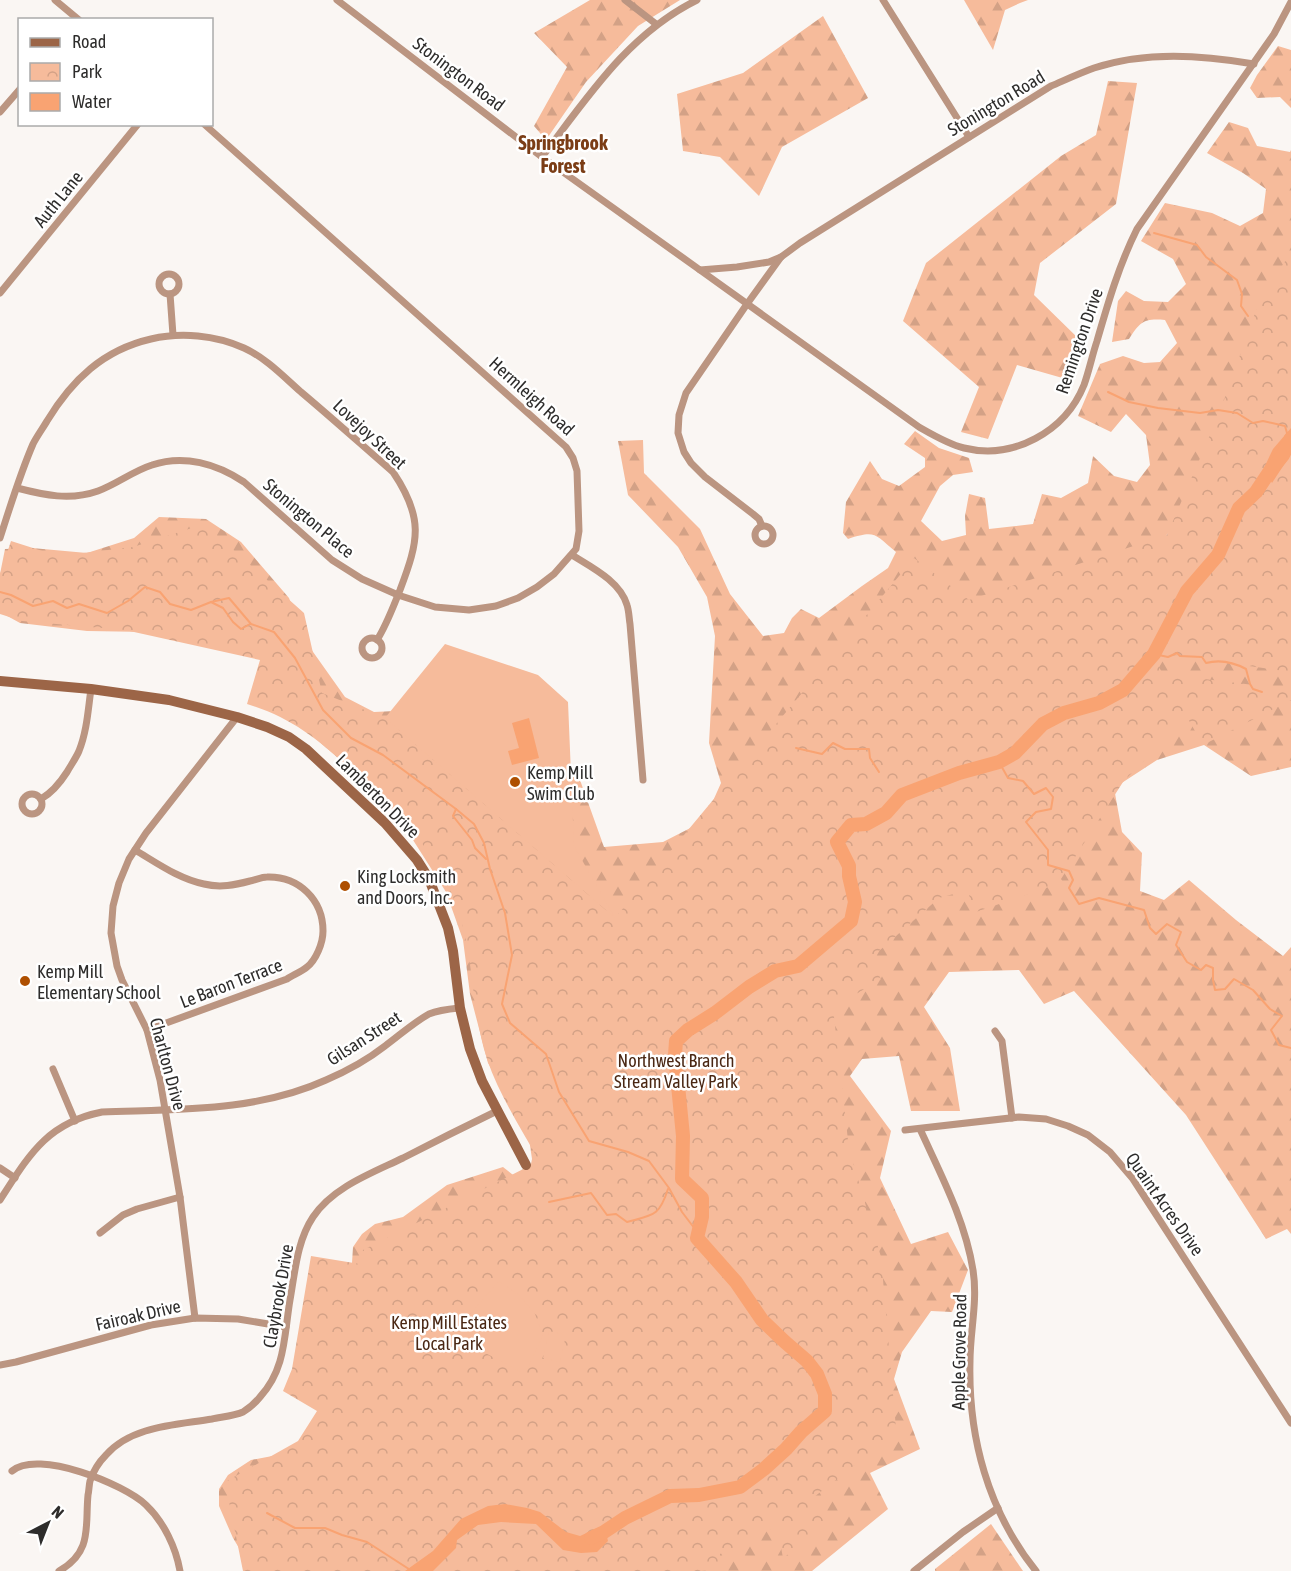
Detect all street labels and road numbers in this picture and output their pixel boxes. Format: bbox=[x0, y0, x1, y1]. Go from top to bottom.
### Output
street label: Stonington Road bbox=[409, 33, 509, 115]
street label: Stonington Road bbox=[944, 66, 1048, 140]
street label: Auth Lane bbox=[29, 167, 87, 231]
street label: Remington Drive bbox=[1051, 285, 1107, 397]
street label: Hermleigh Road bbox=[485, 352, 579, 440]
street label: Lovejoy Street bbox=[329, 395, 411, 473]
street label: Stonington Place bbox=[259, 474, 359, 562]
street label: Lamberton Drive bbox=[332, 750, 424, 842]
street label: Le Baron Terrace bbox=[177, 954, 285, 1012]
street label: Gilsan Street bbox=[323, 1006, 405, 1070]
street label: Charlton Drive bbox=[146, 1015, 190, 1113]
street label: Quaint Acres Drive bbox=[1122, 1148, 1208, 1260]
street label: Claybrook Drive bbox=[259, 1243, 297, 1349]
street label: Apple Grove Road bbox=[947, 1294, 971, 1410]
street label: Fairoak Drive bbox=[93, 1295, 183, 1335]

